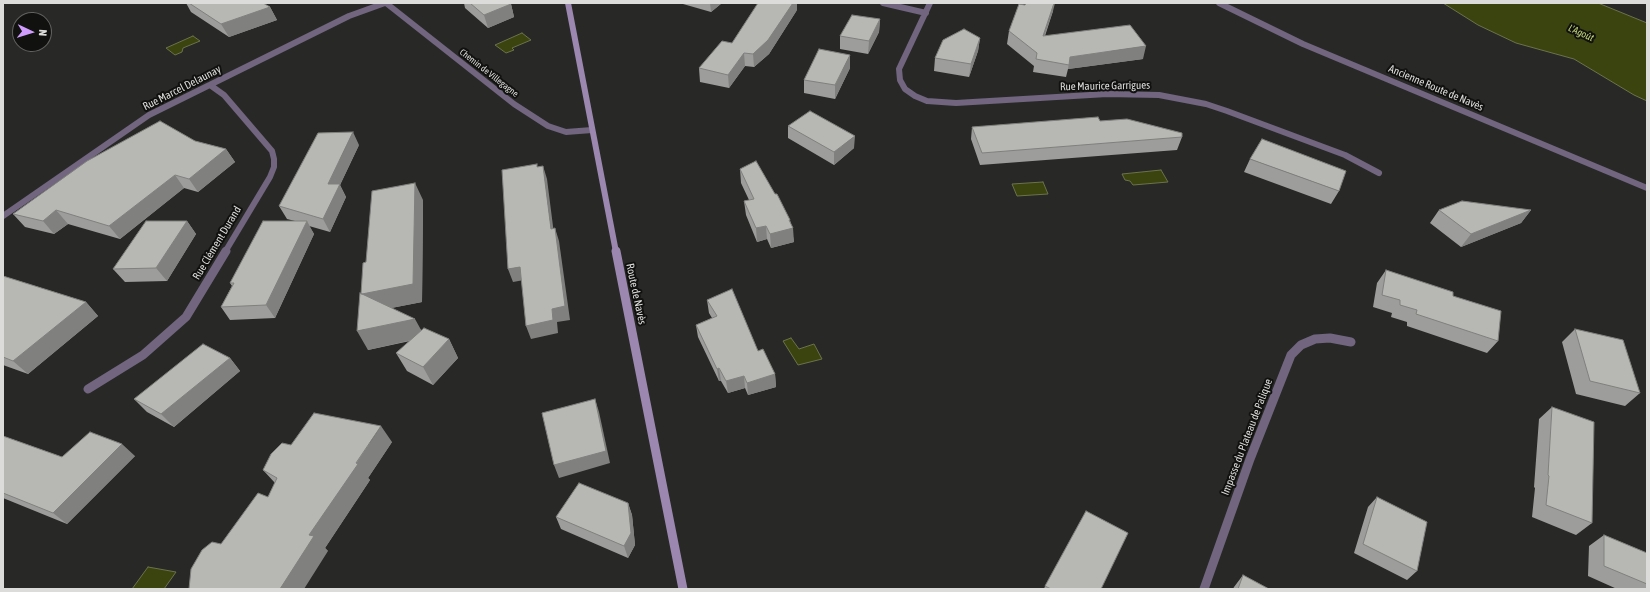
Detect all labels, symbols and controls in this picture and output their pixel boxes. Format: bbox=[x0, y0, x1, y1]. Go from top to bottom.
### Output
north arrow bbox=[12, 12, 52, 52]
water label: L'Agoût bbox=[1566, 22, 1596, 44]
text: N bbox=[37, 29, 49, 36]
street label: Chemin de Villegagne bbox=[457, 47, 521, 99]
street label: Ancienne Route de Navès bbox=[1387, 62, 1485, 114]
street label: Rue Marcel Delaunay bbox=[141, 63, 223, 113]
street label: Rue Maurice Garrigues bbox=[1060, 79, 1150, 93]
street label: Rue Clément Durand bbox=[190, 204, 244, 282]
street label: Route de Navès bbox=[623, 262, 649, 326]
street label: Impasse du Plateau de Palique bbox=[1219, 377, 1275, 497]

